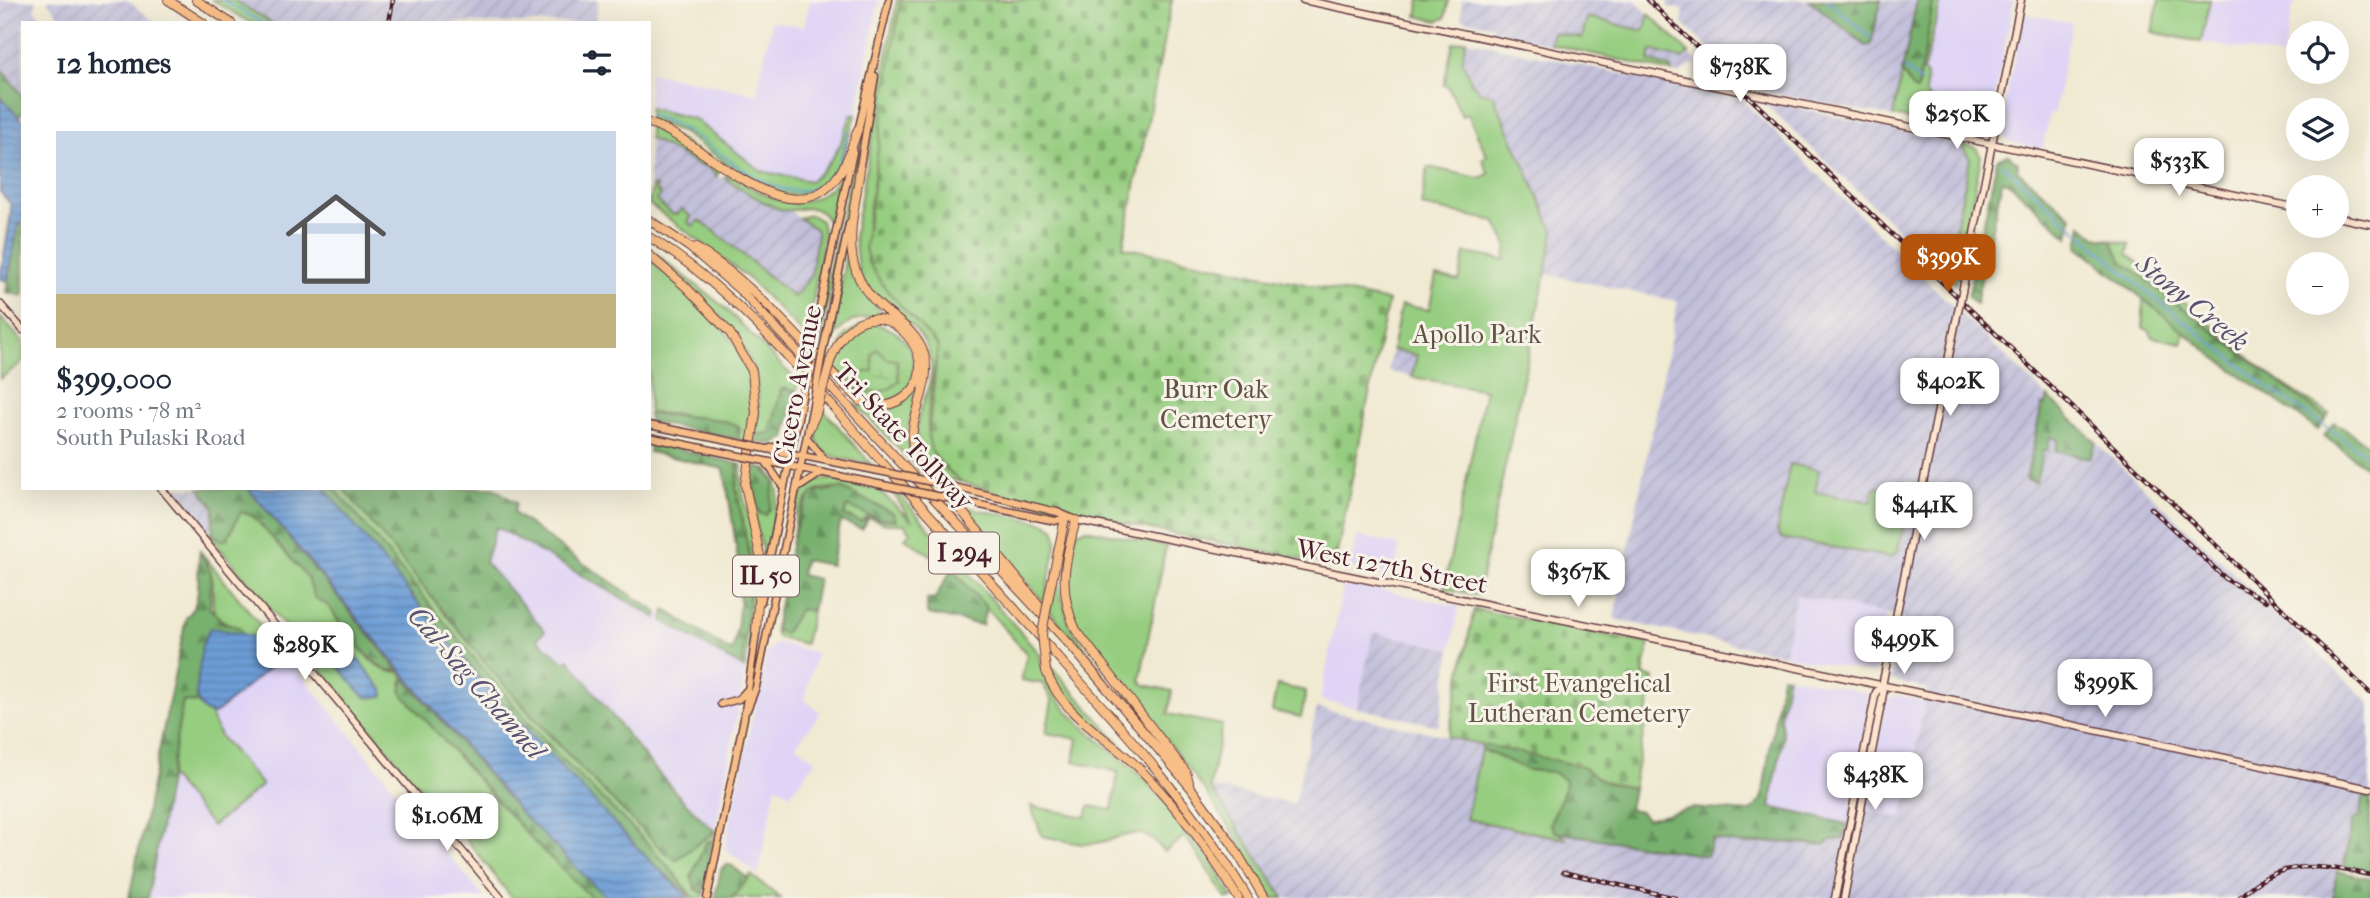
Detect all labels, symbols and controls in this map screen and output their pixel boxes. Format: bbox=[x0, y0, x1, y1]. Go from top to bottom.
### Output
map controls bbox=[2286, 21, 2349, 315]
button: locate bbox=[2286, 21, 2349, 84]
icon: filters bbox=[578, 44, 616, 82]
pin: $738K bbox=[1691, 44, 1789, 104]
text: 12 homes bbox=[56, 46, 171, 81]
text: $738K bbox=[1709, 53, 1771, 80]
pin: $250K bbox=[1908, 92, 2006, 151]
button: layers bbox=[2286, 98, 2349, 161]
text: $250K bbox=[1925, 100, 1989, 127]
pin: $533K bbox=[2130, 138, 2228, 198]
text: $533K bbox=[2150, 147, 2208, 174]
button: + bbox=[2286, 175, 2349, 238]
icon: home bbox=[273, 176, 399, 302]
pin: $399K bbox=[1899, 234, 1997, 294]
text: $399K bbox=[1917, 243, 1979, 270]
water label: Stony Creek bbox=[2129, 246, 2256, 358]
button: − bbox=[2286, 252, 2349, 315]
street label: Cicero Avenue bbox=[767, 302, 828, 468]
park label: Apollo Park bbox=[1412, 319, 1542, 350]
street label: Tri-State Tollway bbox=[827, 356, 981, 517]
pin: $402K bbox=[1901, 358, 1999, 418]
text: $399,000 bbox=[56, 362, 172, 397]
text: $402K bbox=[1916, 367, 1984, 394]
park label: Burr Oak Cemetery bbox=[1160, 374, 1273, 435]
text: 2 rooms · 78 m² bbox=[56, 397, 201, 424]
text: South Pulaski Road bbox=[56, 424, 245, 451]
pin: $441K bbox=[1875, 482, 1973, 542]
text: $441K bbox=[1892, 491, 1956, 518]
road number: I 294 bbox=[929, 532, 999, 574]
street label: West 127th Street bbox=[1293, 533, 1491, 600]
pin: $367K bbox=[1529, 550, 1627, 609]
road number: IL 50 bbox=[733, 556, 799, 596]
text: $367K bbox=[1547, 558, 1609, 585]
water label: Cal-Sag Channel bbox=[401, 599, 554, 768]
pin: $499K bbox=[1855, 616, 1953, 676]
pin: $289K bbox=[256, 622, 354, 682]
text: $499K bbox=[1870, 625, 1938, 652]
text: $289K bbox=[273, 631, 337, 658]
pin: $399K bbox=[2056, 660, 2154, 719]
park label: First Evangelical Lutheran Cemetery bbox=[1468, 668, 1691, 729]
text: $399K bbox=[2074, 668, 2136, 695]
pin: $438K bbox=[1826, 752, 1924, 812]
text: $438K bbox=[1843, 761, 1907, 788]
pin: $1.06M bbox=[390, 794, 504, 853]
text: $1.06M bbox=[411, 802, 483, 829]

